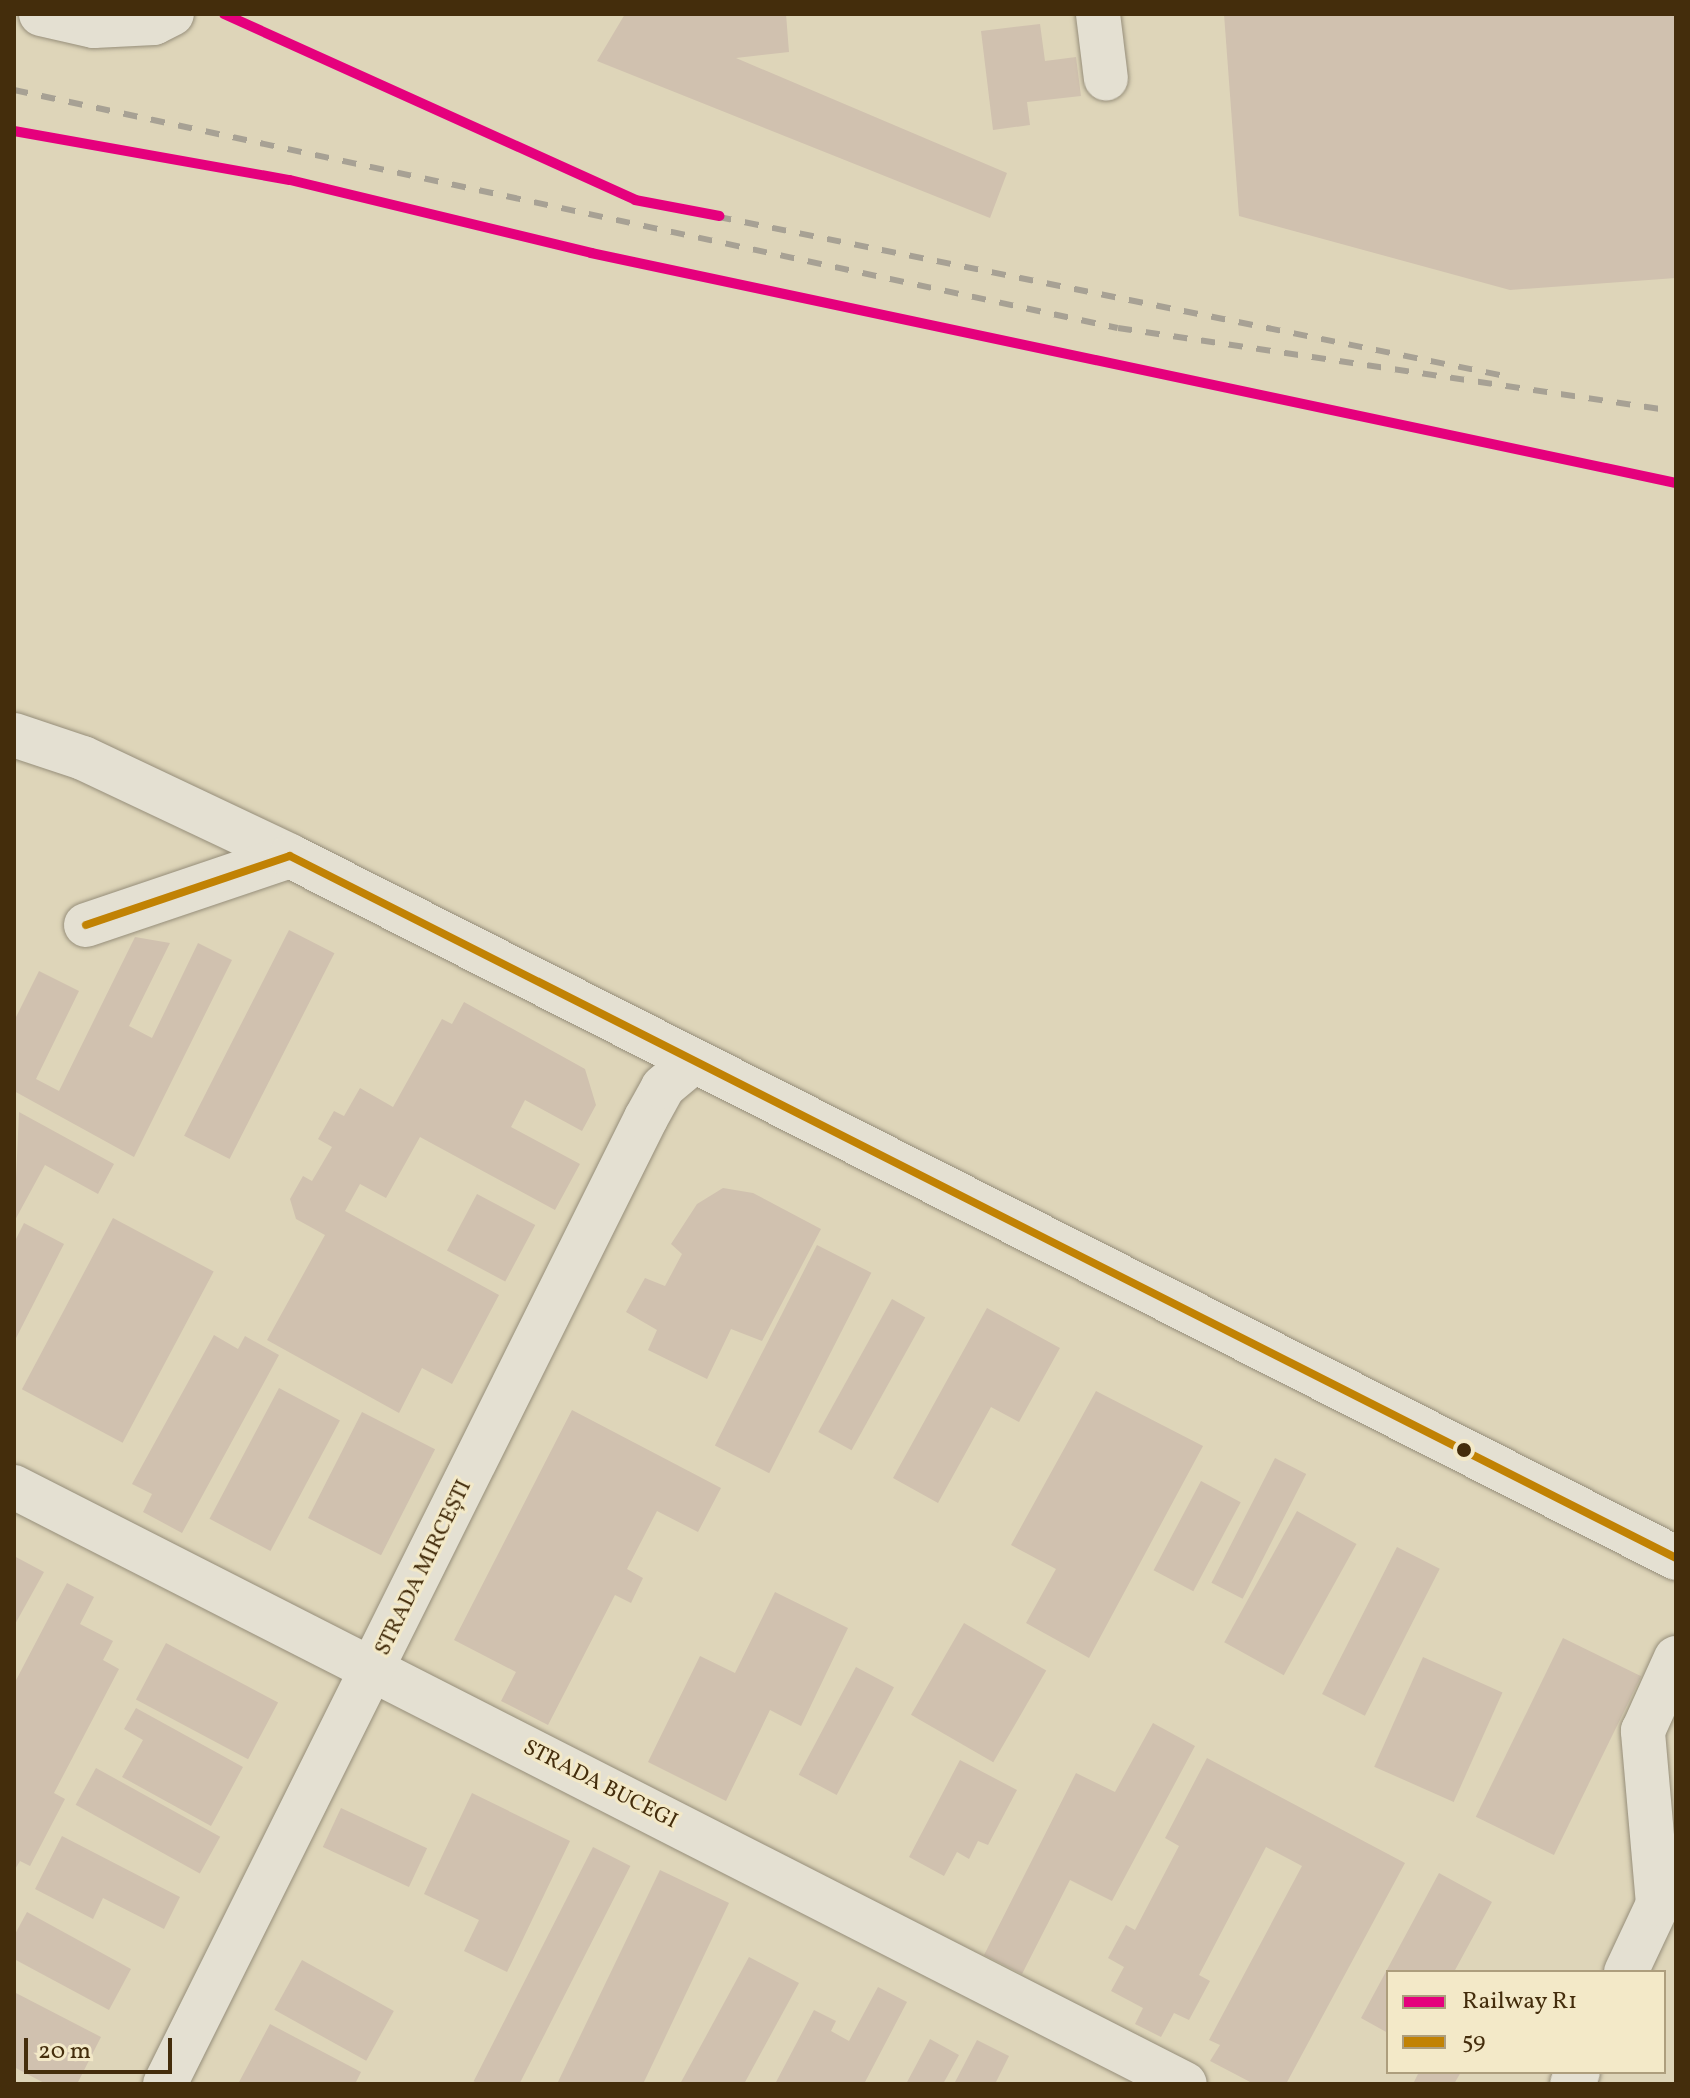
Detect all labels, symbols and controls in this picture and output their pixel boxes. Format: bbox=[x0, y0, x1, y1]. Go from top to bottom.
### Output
unlabelled marker bbox=[1456, 1442, 1472, 1458]
street label: STRADA MIRCEȘTI bbox=[370, 1476, 478, 1660]
street label: STRADA BUCEGI bbox=[518, 1735, 682, 1835]
legend bbox=[1386, 1970, 1666, 2074]
text: Railway R1 bbox=[1462, 1985, 1577, 2019]
scale bar bbox=[28, 2022, 176, 2072]
text: 59 bbox=[1462, 2025, 1486, 2059]
text: 20 m bbox=[38, 2035, 91, 2069]

